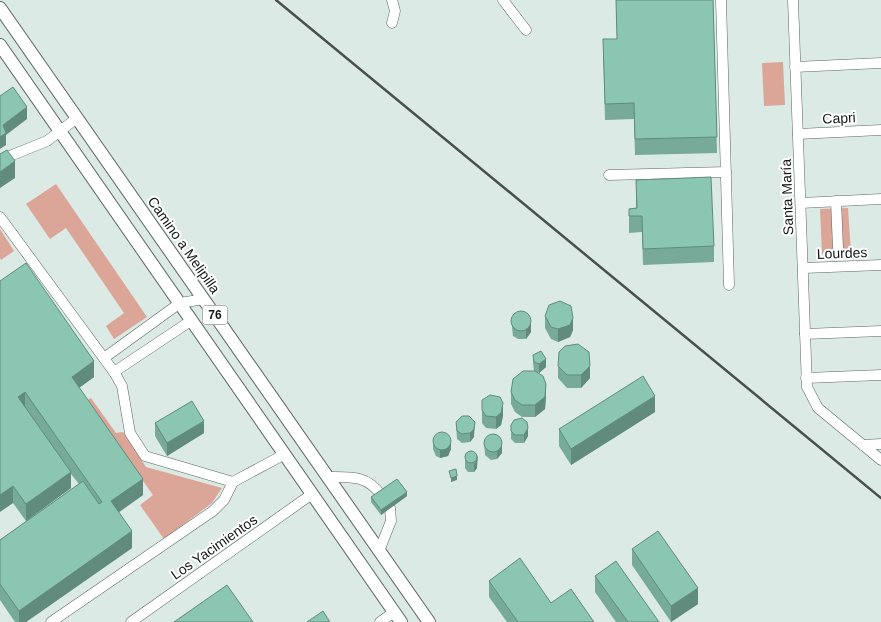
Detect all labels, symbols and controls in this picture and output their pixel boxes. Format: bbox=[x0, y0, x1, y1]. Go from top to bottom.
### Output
street label: Capri bbox=[822, 109, 856, 127]
street label: Santa María bbox=[778, 158, 796, 235]
street label: Camino a Melipilla bbox=[145, 194, 223, 297]
street label: Lourdes bbox=[816, 244, 868, 262]
road number: 76 bbox=[202, 306, 228, 324]
street label: Los Yacimientos bbox=[168, 511, 260, 583]

